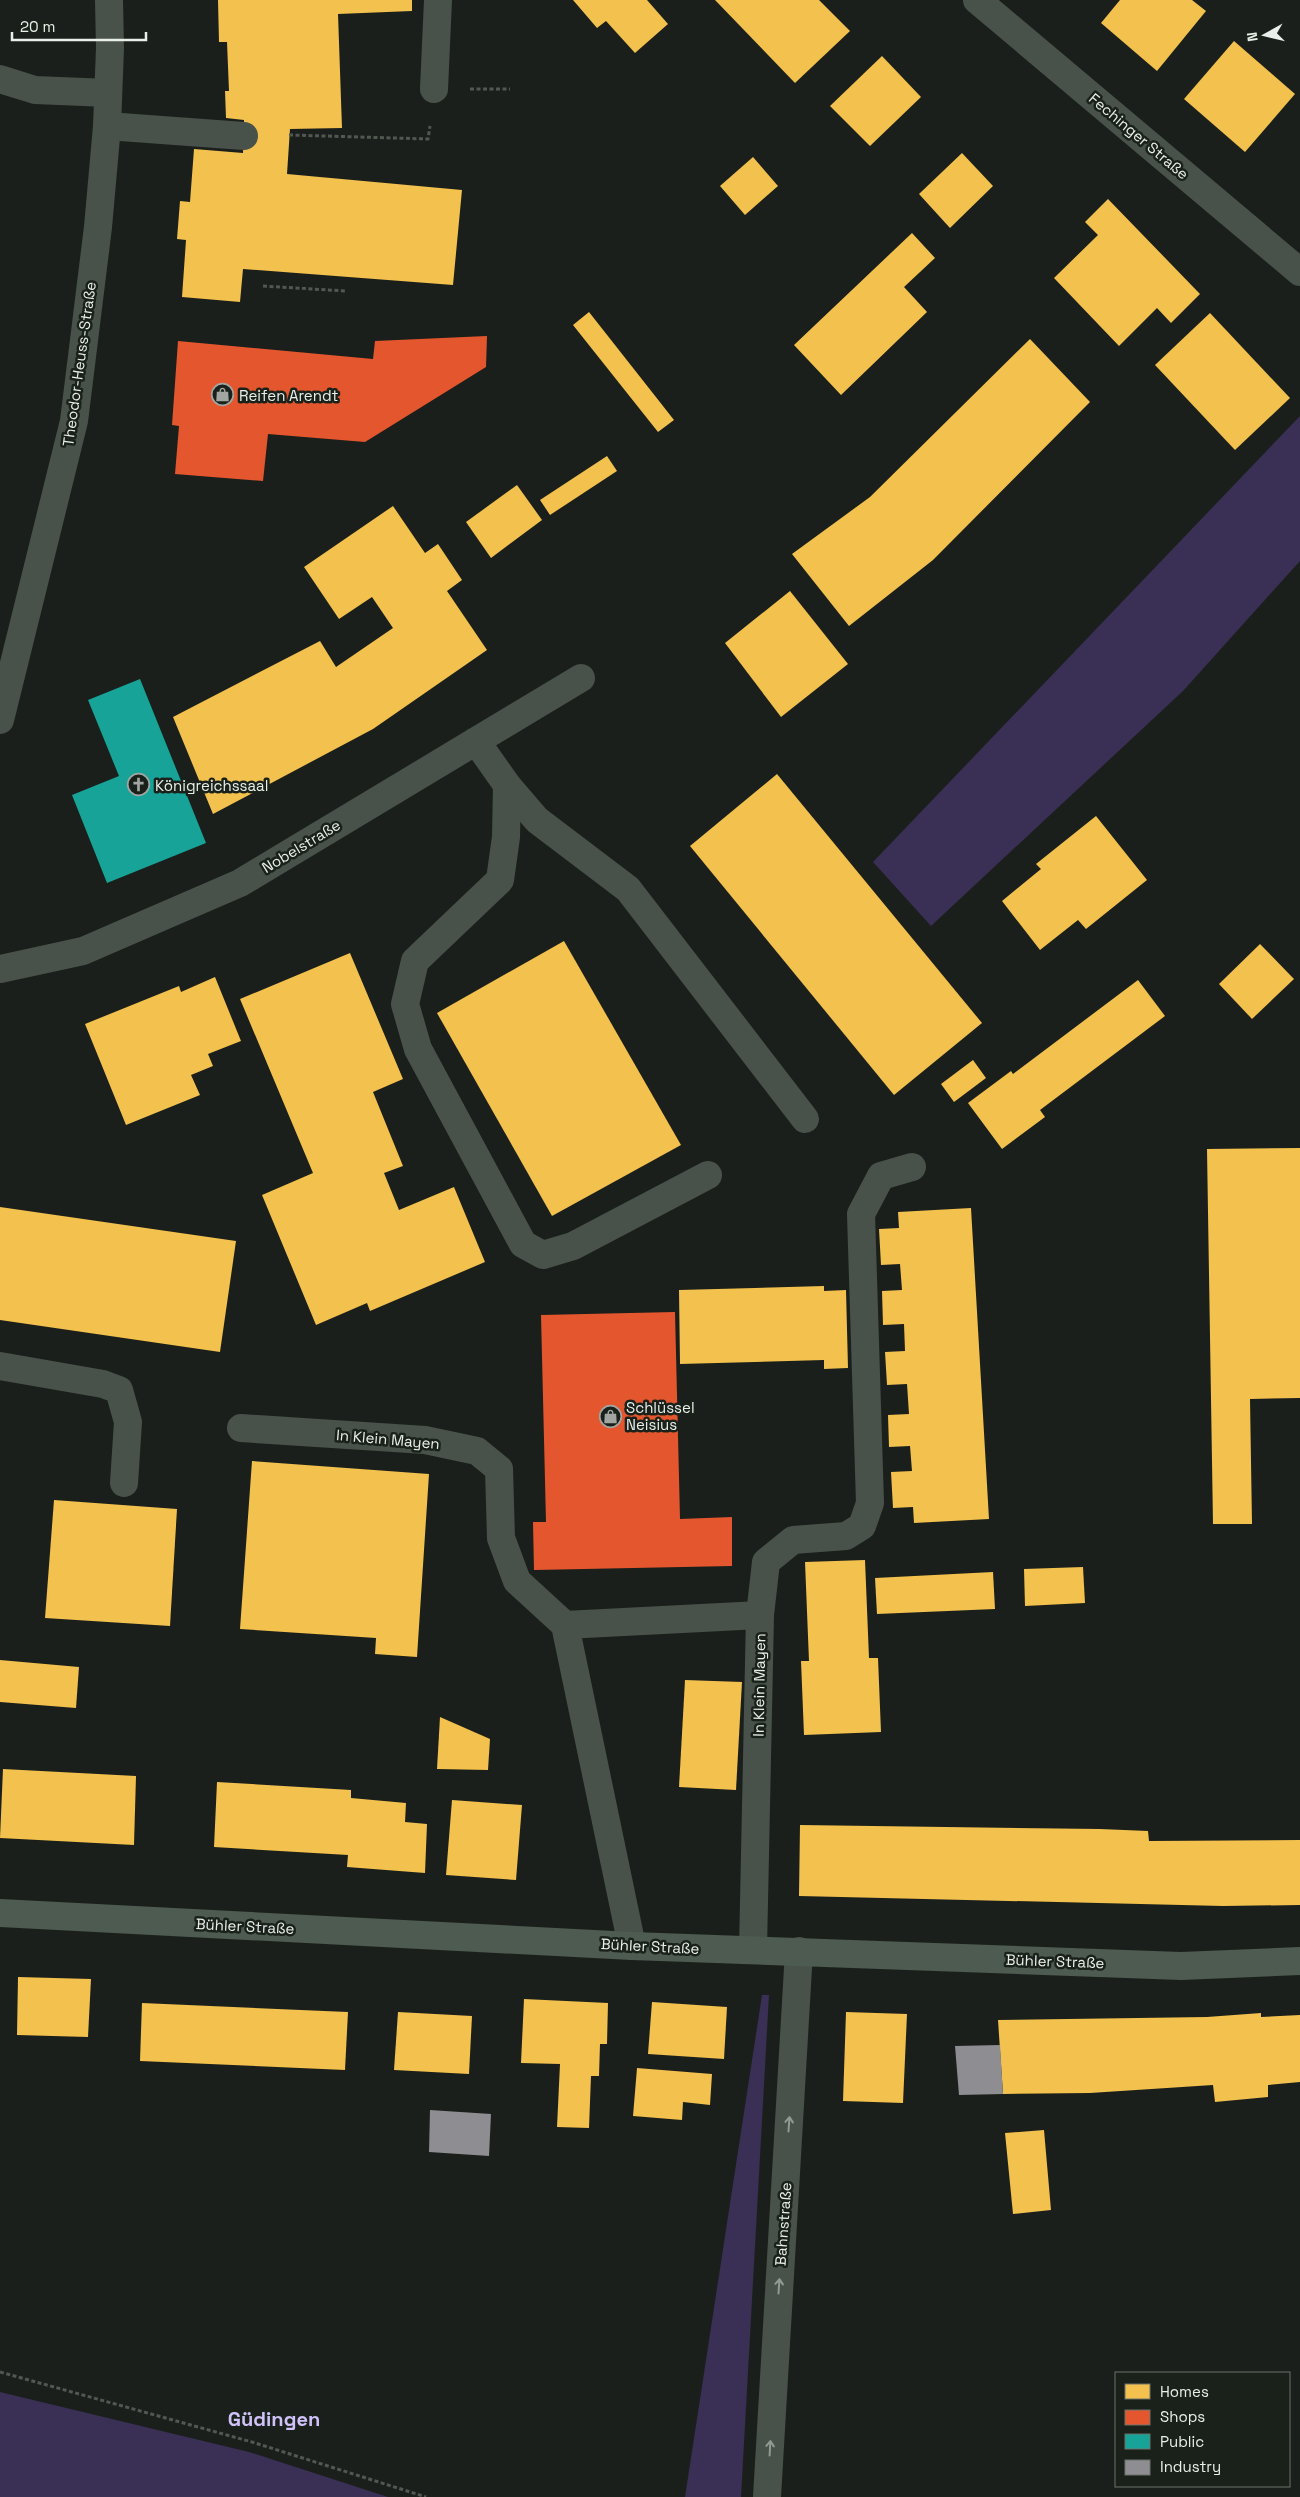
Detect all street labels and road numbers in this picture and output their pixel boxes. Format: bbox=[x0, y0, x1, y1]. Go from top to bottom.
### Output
street label: Fechinger Straße bbox=[1085, 89, 1193, 183]
street label: Theodor-Heuss-Straße bbox=[58, 280, 100, 448]
street label: Nobelstraße bbox=[258, 815, 344, 877]
street label: In Klein Mayen bbox=[335, 1425, 441, 1453]
street label: In Klein Mayen bbox=[749, 1633, 769, 1737]
street label: Bühler Straße bbox=[195, 1914, 295, 1938]
street label: Bühler Straße bbox=[600, 1934, 700, 1958]
street label: Bühler Straße bbox=[1005, 1950, 1105, 1972]
street label: Bahnstraße bbox=[771, 2181, 795, 2267]

